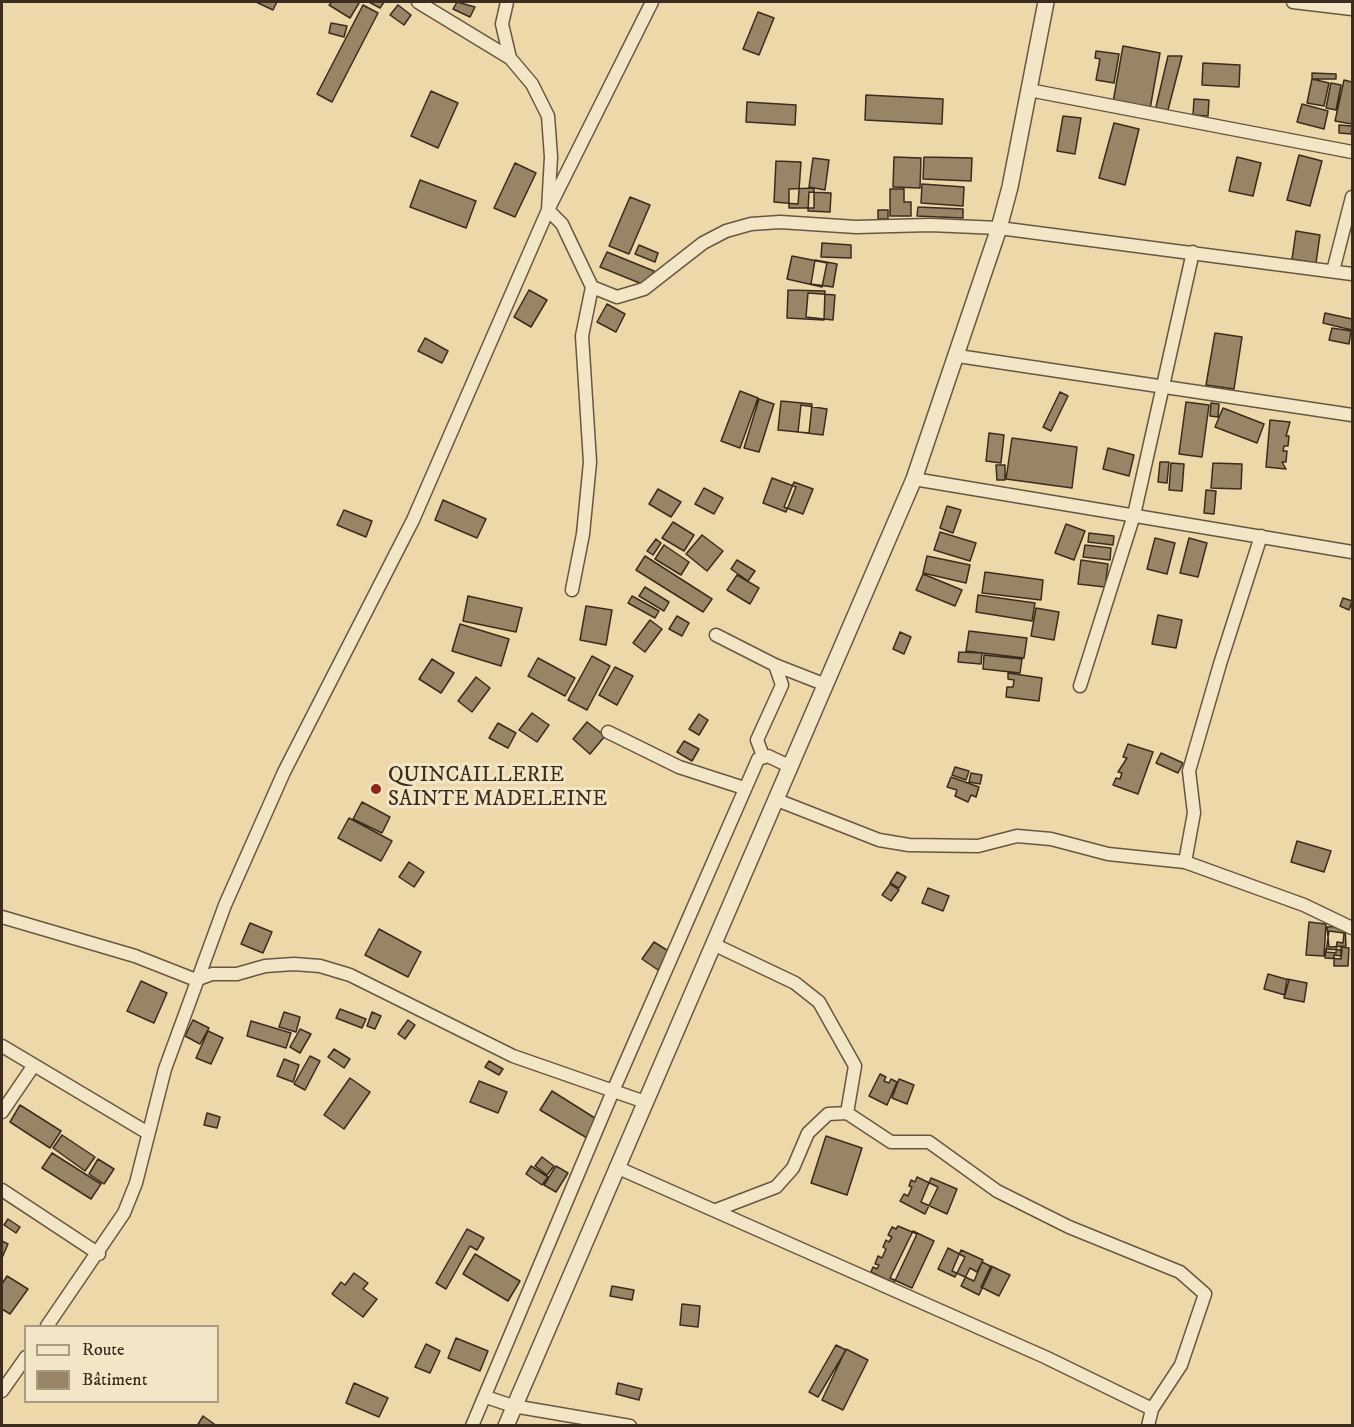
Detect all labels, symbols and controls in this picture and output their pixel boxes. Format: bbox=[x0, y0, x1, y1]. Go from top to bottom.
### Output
place label: QUINCAILLERIE SAINTE MADELEINE bbox=[388, 764, 607, 814]
marker: QUINCAILLERIE SAINTE MADELEINE bbox=[369, 782, 383, 796]
legend bbox=[24, 1325, 219, 1403]
text: Route bbox=[82, 1339, 125, 1361]
text: Bâtiment bbox=[82, 1369, 147, 1391]

